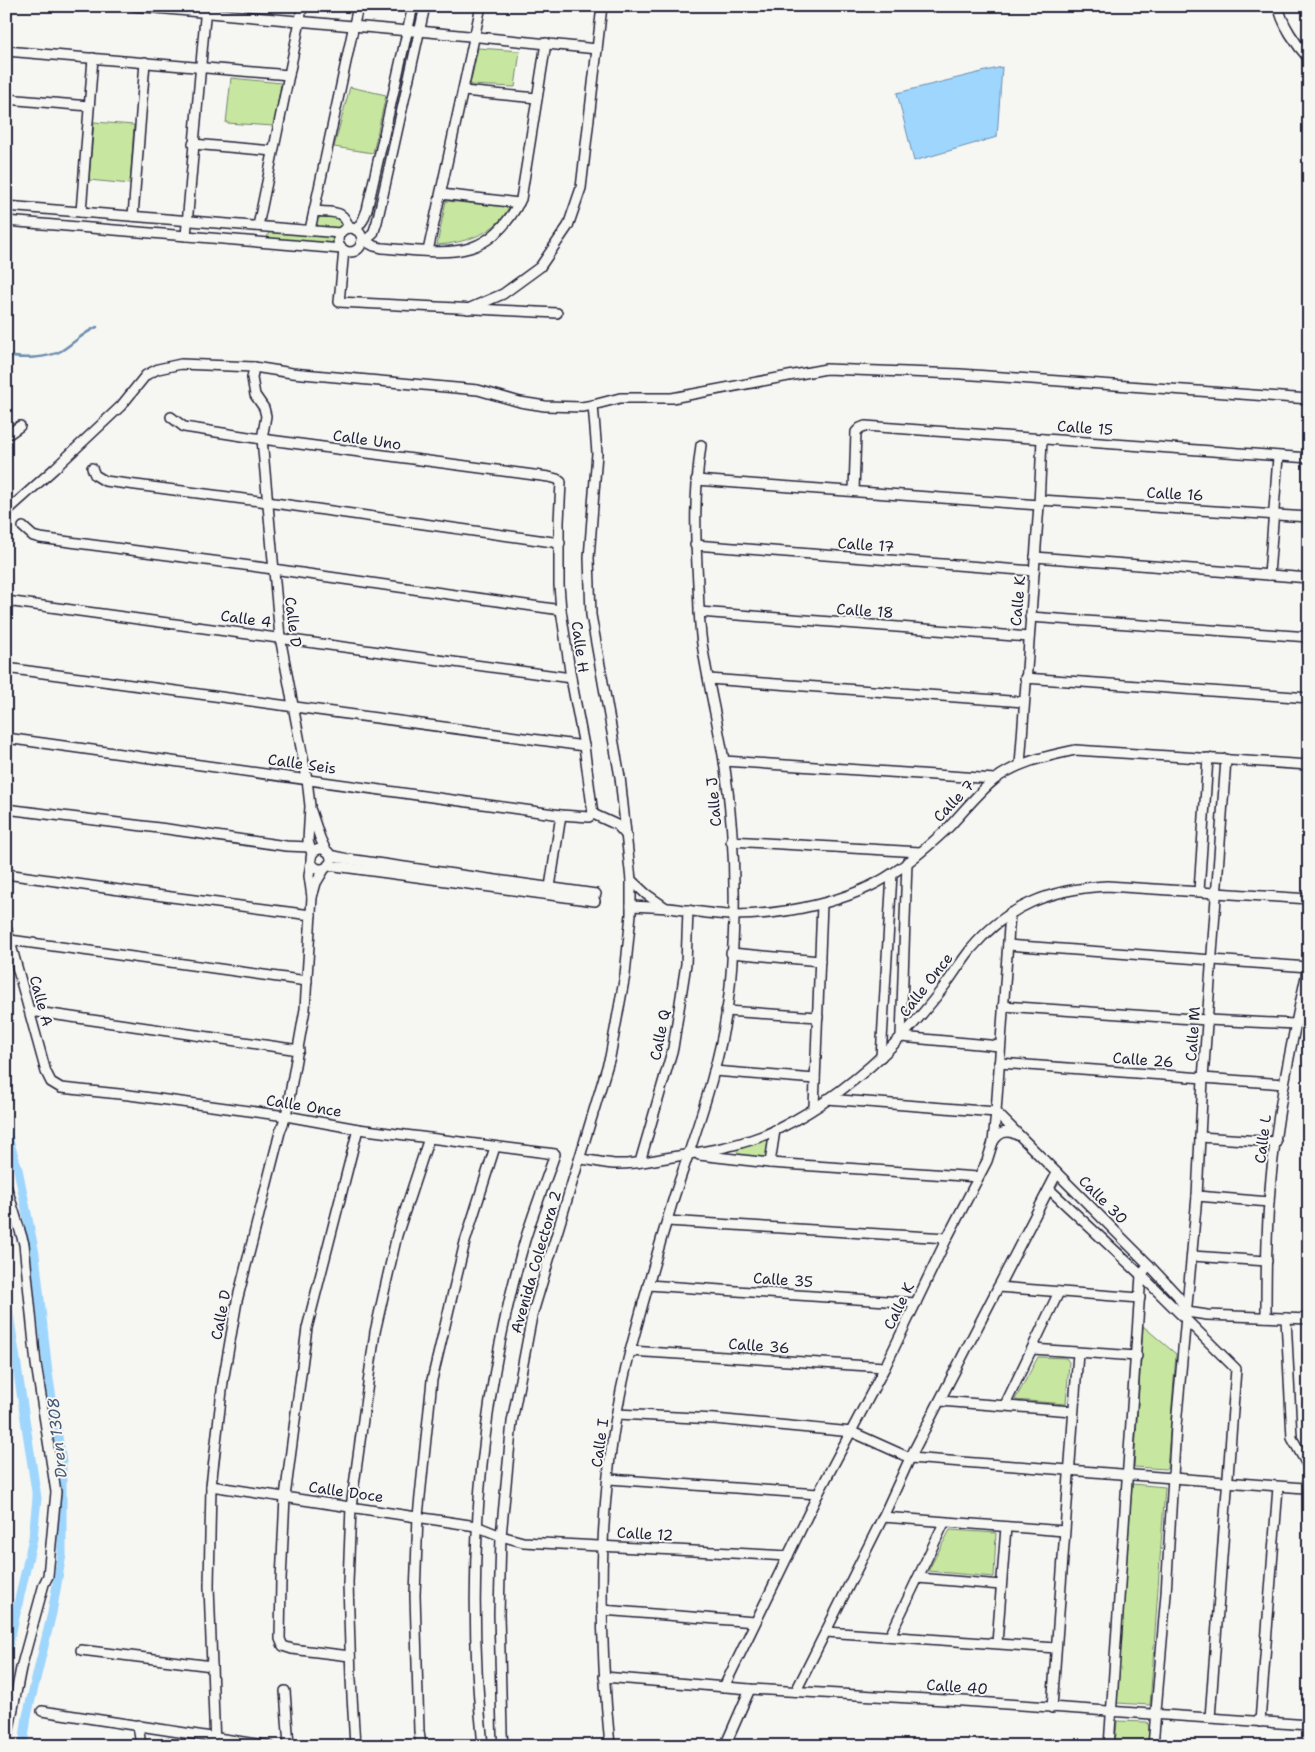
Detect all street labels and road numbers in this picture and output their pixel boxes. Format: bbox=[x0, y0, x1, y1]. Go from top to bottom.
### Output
street label: Calle 15 bbox=[1056, 416, 1114, 440]
street label: Calle Uno bbox=[332, 425, 402, 455]
street label: Calle 16 bbox=[1146, 483, 1204, 505]
street label: Calle 17 bbox=[837, 533, 895, 557]
street label: Calle K bbox=[1006, 575, 1030, 627]
street label: Calle D bbox=[280, 596, 306, 648]
street label: Calle 18 bbox=[836, 599, 894, 623]
street label: Calle 4 bbox=[219, 606, 273, 632]
street label: Calle H bbox=[566, 620, 594, 674]
street label: Calle Seis bbox=[267, 749, 337, 779]
street label: Calle J bbox=[702, 776, 726, 828]
street label: Calle 7 bbox=[929, 776, 979, 826]
street label: Calle Once bbox=[895, 949, 957, 1021]
street label: Calle A bbox=[25, 973, 57, 1029]
street label: Calle M bbox=[1181, 1006, 1205, 1062]
street label: Calle Q bbox=[645, 1008, 675, 1062]
street label: Calle 26 bbox=[1112, 1048, 1174, 1072]
street label: Calle Once bbox=[265, 1090, 343, 1122]
street label: Calle L bbox=[1250, 1113, 1276, 1165]
street label: Calle 30 bbox=[1074, 1171, 1132, 1229]
street label: Avenida Colectora 2 bbox=[506, 1188, 566, 1336]
street label: Calle 35 bbox=[752, 1268, 814, 1292]
street label: Calle K bbox=[879, 1279, 919, 1333]
street label: Calle D bbox=[206, 1288, 236, 1342]
street label: Calle 36 bbox=[728, 1334, 790, 1358]
street label: Calle I bbox=[587, 1417, 613, 1469]
street label: Calle Doce bbox=[307, 1477, 385, 1507]
street label: Calle 12 bbox=[616, 1523, 674, 1545]
street label: Calle 40 bbox=[926, 1675, 988, 1699]

